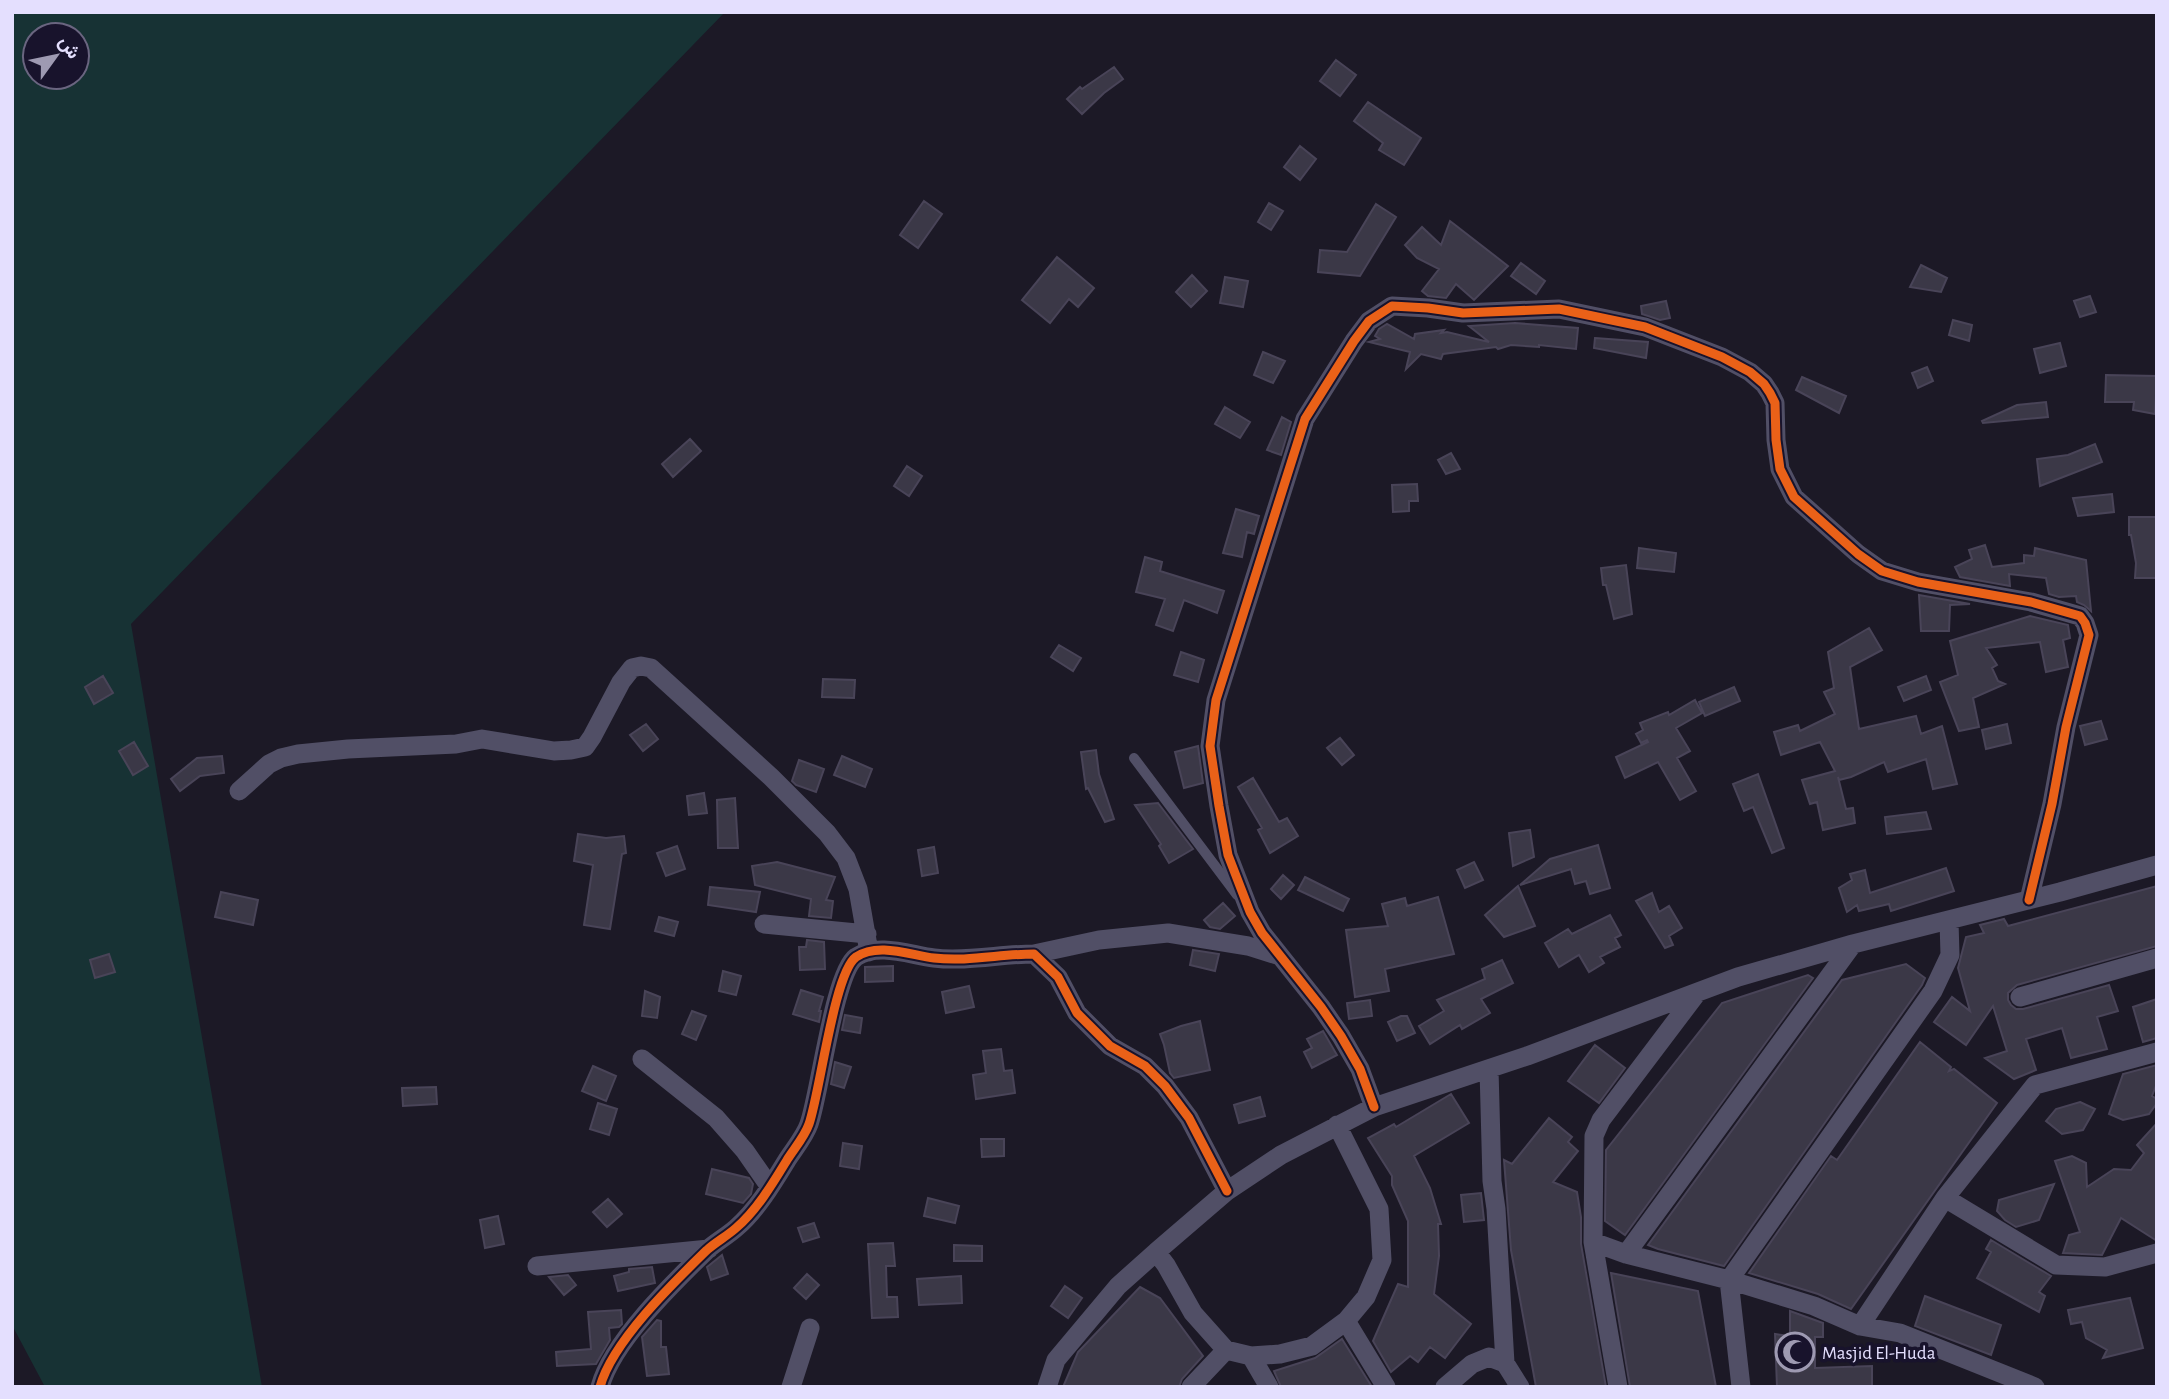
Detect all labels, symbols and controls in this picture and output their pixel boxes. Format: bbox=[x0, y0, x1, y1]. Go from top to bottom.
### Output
north arrow bbox=[21, 21, 91, 91]
text: ش bbox=[54, 33, 83, 63]
mosque icon: Masjid El-Huda bbox=[1774, 1331, 1816, 1373]
place label: Masjid El-Huda bbox=[1822, 1344, 1936, 1363]

